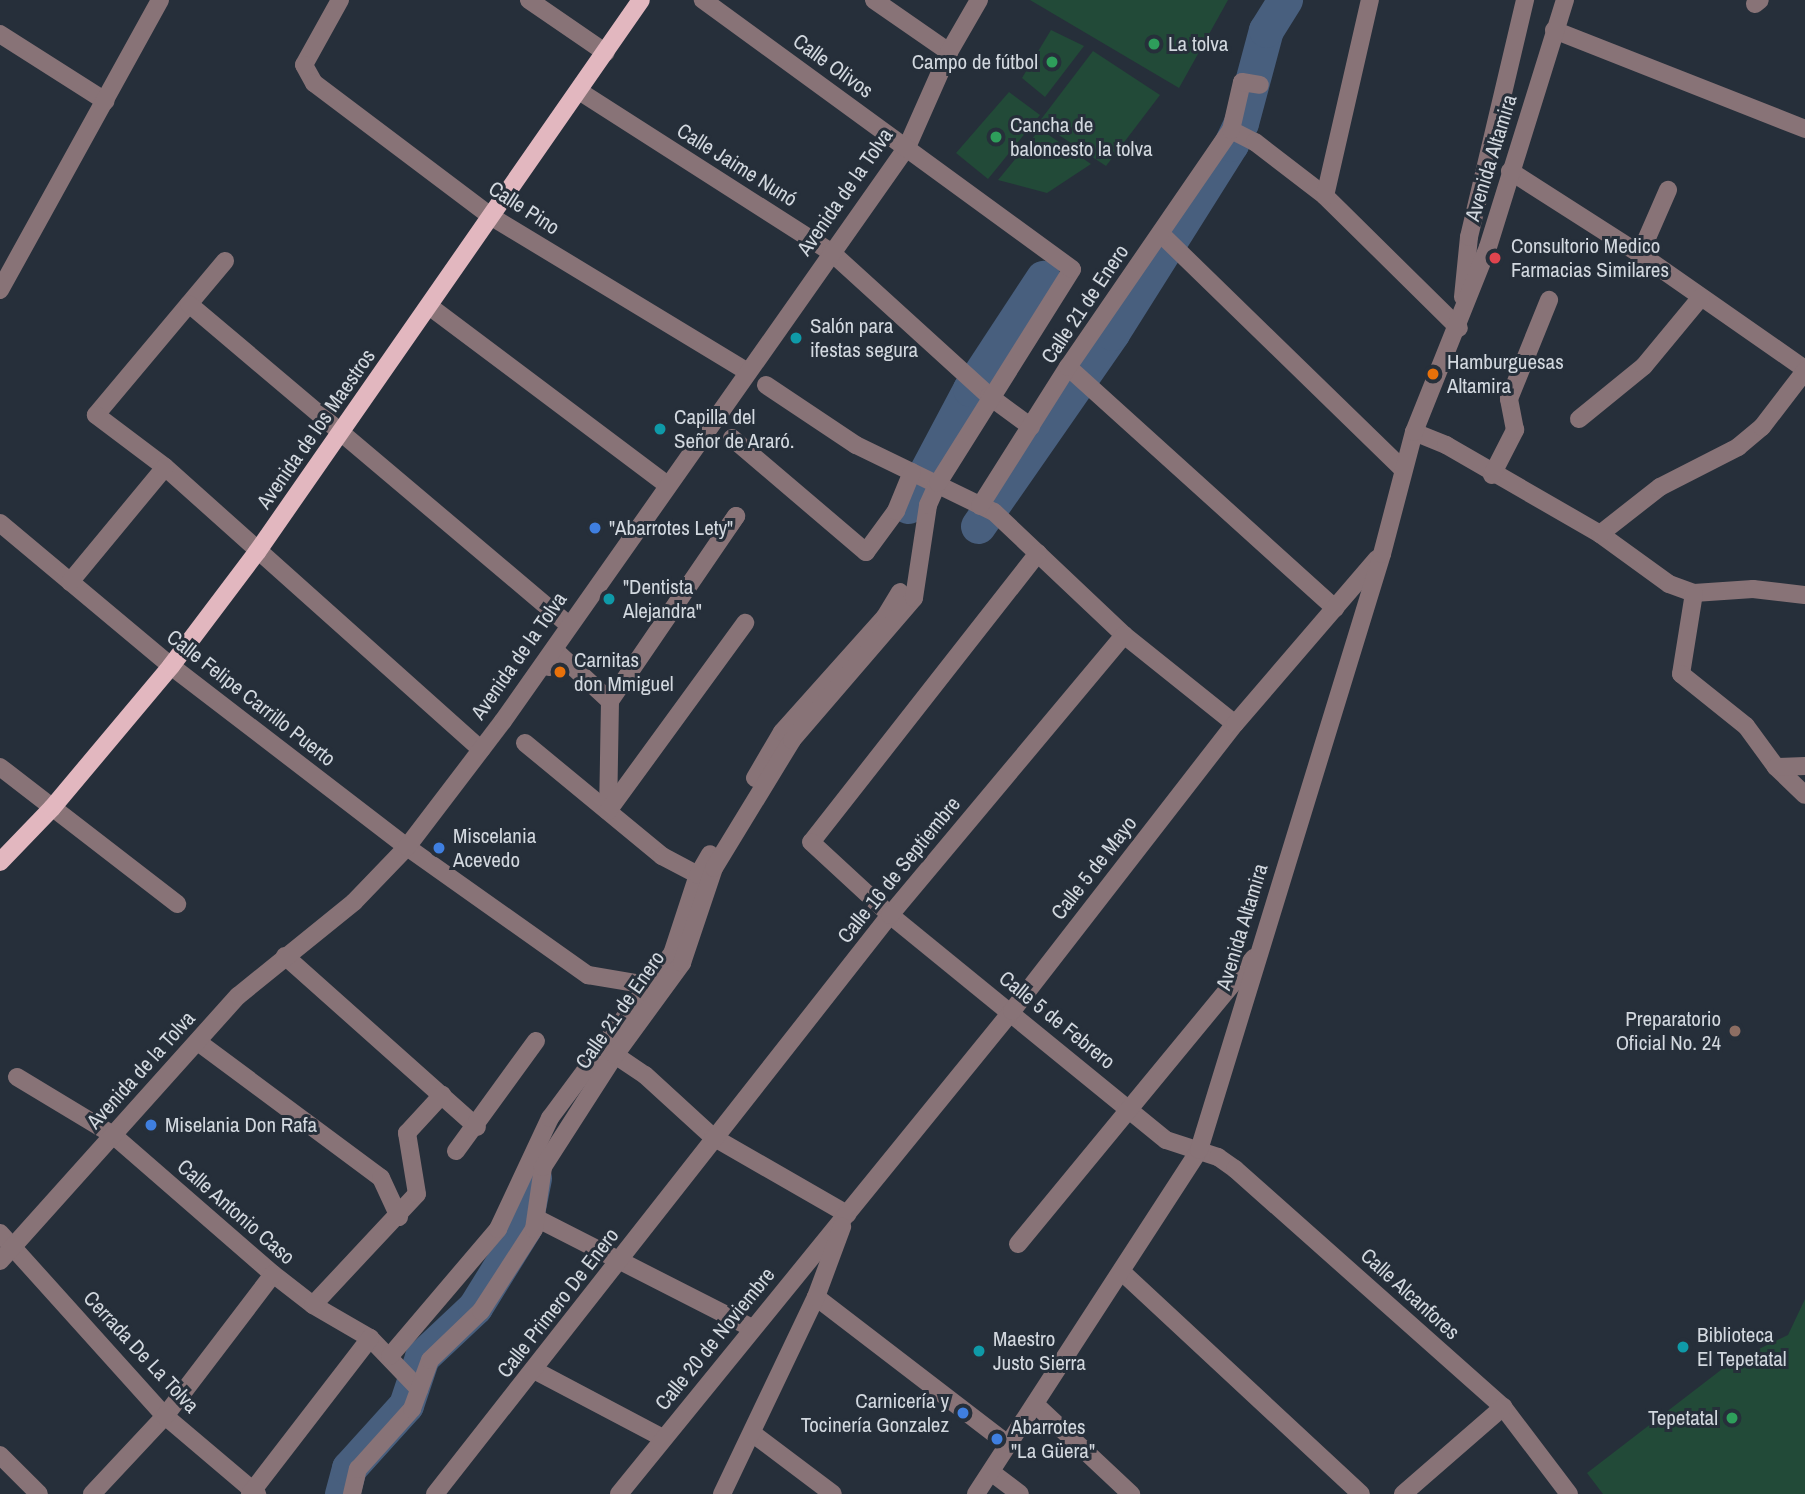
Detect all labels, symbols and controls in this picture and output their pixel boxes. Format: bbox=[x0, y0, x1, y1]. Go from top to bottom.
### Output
street label: Calle Olivos bbox=[788, 29, 878, 103]
place label: La tolva bbox=[1168, 31, 1228, 57]
marker: La tolva bbox=[1146, 36, 1162, 52]
place label: Campo de fútbol bbox=[912, 49, 1038, 75]
marker: Campo de fútbol bbox=[1044, 54, 1060, 70]
street label: Avenida Altamira bbox=[1460, 91, 1522, 225]
place label: Cancha de baloncesto la tolva bbox=[1010, 112, 1153, 162]
street label: Calle Jaime Nunó bbox=[672, 118, 802, 212]
street label: Avenida de la Tolva bbox=[792, 123, 898, 261]
marker: Cancha de baloncesto la tolva bbox=[988, 129, 1004, 145]
street label: Calle Pino bbox=[484, 176, 564, 240]
place label: Consultorio Medico Farmacias Similares bbox=[1511, 233, 1669, 283]
street label: Calle 21 de Enero bbox=[1036, 240, 1134, 368]
marker: Consultorio Medico Farmacias Similares bbox=[1485, 248, 1505, 268]
place label: Salón para ifestas segura bbox=[810, 313, 918, 363]
marker: Salón para ifestas segura bbox=[788, 330, 804, 346]
street label: Avenida de los Maestros bbox=[251, 344, 381, 514]
place label: Hamburguesas Altamira bbox=[1447, 349, 1564, 399]
marker: Hamburguesas Altamira bbox=[1425, 366, 1441, 382]
place label: Capilla del Señor de Araró. bbox=[674, 404, 796, 454]
marker: Capilla del Señor de Araró. bbox=[652, 421, 668, 437]
place label: "Abarrotes Lety" bbox=[609, 515, 733, 541]
marker: "Abarrotes Lety" bbox=[587, 520, 603, 536]
place label: "Dentista Alejandra" bbox=[623, 574, 702, 624]
street label: Avenida de la Tolva bbox=[466, 587, 572, 725]
marker: "Dentista Alejandra" bbox=[601, 591, 617, 607]
street label: Calle Felipe Carrillo Puerto bbox=[162, 624, 340, 772]
place label: Carnitas don Mmiguel bbox=[574, 647, 674, 697]
marker: Carnitas don Mmiguel bbox=[552, 664, 568, 680]
street label: Calle 16 de Septiembre bbox=[832, 792, 966, 948]
street label: Calle 5 de Mayo bbox=[1046, 811, 1142, 925]
place label: Miscelania Acevedo bbox=[453, 823, 536, 873]
marker: Miscelania Acevedo bbox=[431, 840, 447, 856]
street label: Avenida Altamira bbox=[1211, 860, 1273, 994]
street label: Calle 21 de Enero bbox=[570, 946, 670, 1074]
street label: Calle 5 de Febrero bbox=[994, 966, 1120, 1074]
street label: Avenida de la Tolva bbox=[81, 1006, 201, 1134]
place label: Preparatorio Oficial No. 24 bbox=[1616, 1006, 1721, 1056]
marker: Preparatorio Oficial No. 24 bbox=[1727, 1023, 1743, 1039]
place label: Miselania Don Rafa bbox=[165, 1112, 317, 1138]
marker: Miselania Don Rafa bbox=[143, 1117, 159, 1133]
street label: Calle Antonio Caso bbox=[172, 1154, 300, 1270]
street label: Calle Primero De Enero bbox=[492, 1223, 624, 1383]
street label: Calle Alcanfores bbox=[1355, 1243, 1465, 1345]
street label: Calle 20 de Noviembre bbox=[650, 1263, 780, 1415]
street label: Cerrada De La Tolva bbox=[78, 1286, 204, 1418]
place label: Biblioteca El Tepetatal bbox=[1697, 1322, 1787, 1372]
place label: Maestro Justo Sierra bbox=[993, 1326, 1086, 1376]
marker: Biblioteca El Tepetatal bbox=[1675, 1339, 1691, 1355]
marker: Maestro Justo Sierra bbox=[971, 1343, 987, 1359]
place label: Carnicería y Tocinería Gonzalez bbox=[801, 1388, 949, 1438]
marker: Carnicería y Tocinería Gonzalez bbox=[955, 1405, 971, 1421]
place label: Tepetatal bbox=[1648, 1405, 1718, 1431]
marker: Tepetatal bbox=[1724, 1410, 1740, 1426]
place label: Abarrotes "La Güera" bbox=[1011, 1414, 1095, 1464]
marker: Abarrotes "La Güera" bbox=[989, 1431, 1005, 1447]

